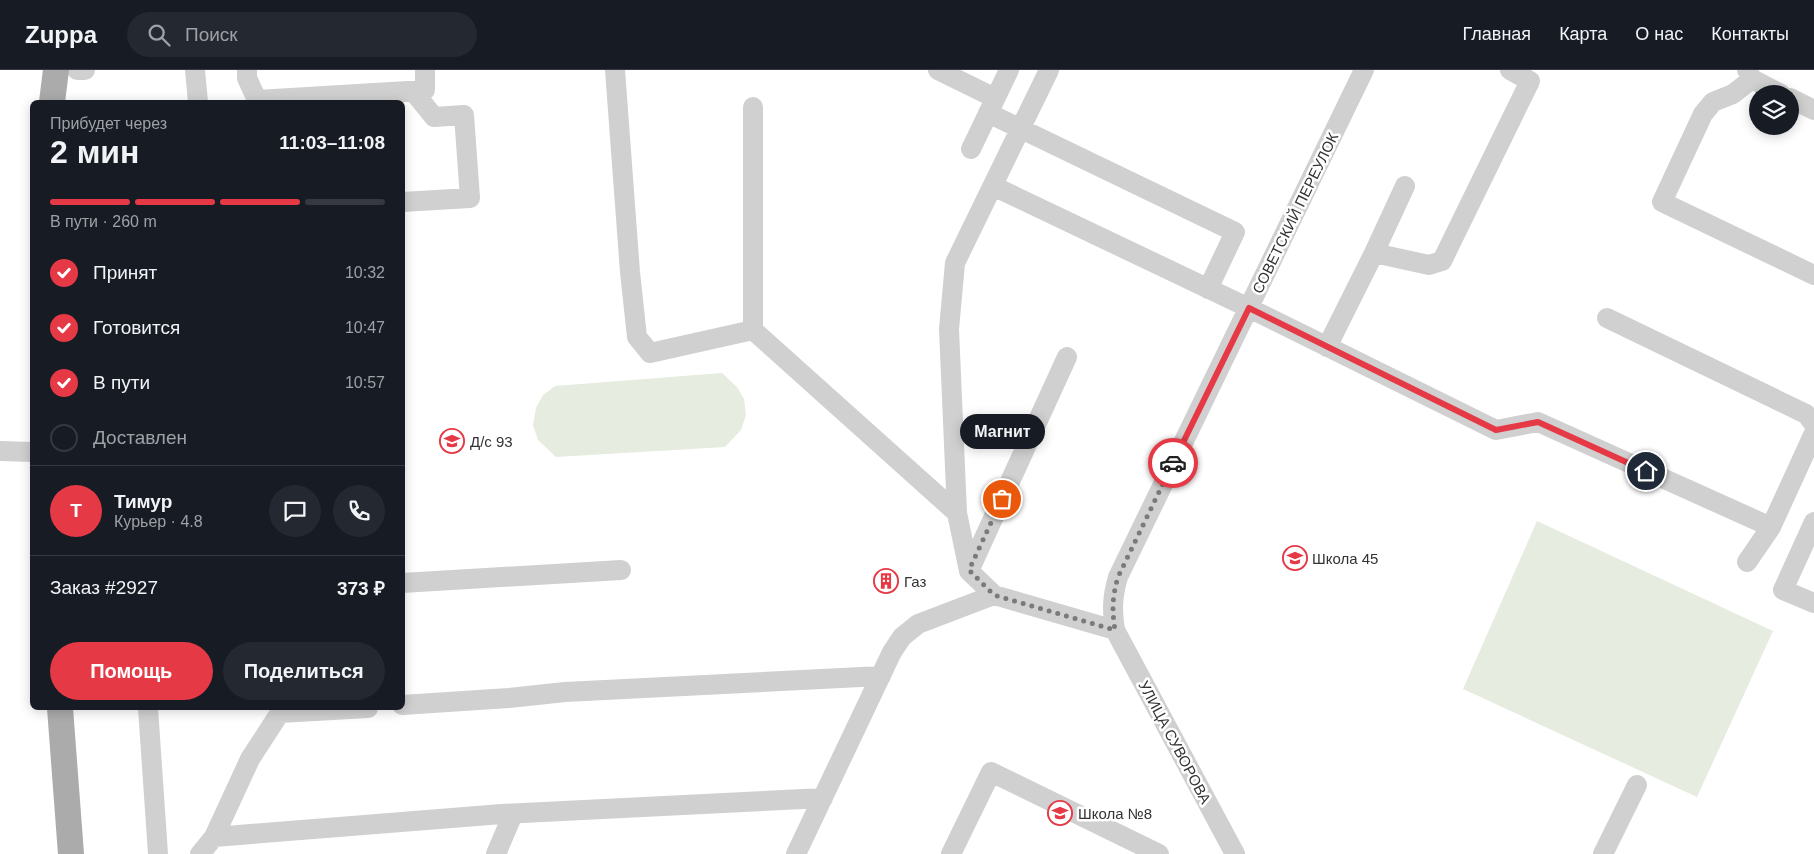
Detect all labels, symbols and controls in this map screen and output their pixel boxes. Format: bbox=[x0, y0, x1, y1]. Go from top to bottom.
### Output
search box bbox=[127, 12, 477, 57]
text: Zuppa bbox=[25, 21, 97, 48]
icon: search bbox=[145, 21, 173, 49]
text: Поиск bbox=[185, 24, 238, 45]
text: Главная bbox=[1463, 24, 1531, 44]
text: Карта bbox=[1559, 24, 1607, 44]
text: О нас bbox=[1635, 24, 1683, 44]
text: Контакты bbox=[1711, 24, 1789, 44]
map controls bbox=[1749, 85, 1799, 135]
button: layers bbox=[1749, 85, 1799, 135]
text: Прибудет через bbox=[50, 115, 167, 132]
street label: СОВЕТСКИЙ ПЕРЕУЛОК bbox=[1249, 130, 1341, 296]
text: 11:03–11:08 bbox=[279, 132, 385, 153]
text: 2 мин bbox=[50, 134, 139, 170]
text: В пути · 260 m bbox=[50, 213, 157, 230]
icon: check bbox=[50, 259, 78, 287]
text: Принят bbox=[93, 262, 157, 283]
text: 10:32 bbox=[345, 264, 385, 281]
icon: check bbox=[50, 314, 78, 342]
text: Готовится bbox=[93, 317, 180, 338]
text: 10:47 bbox=[345, 319, 385, 336]
icon: check bbox=[50, 369, 78, 397]
text: В пути bbox=[93, 372, 150, 393]
text: 10:57 bbox=[345, 374, 385, 391]
callout: Магнит bbox=[960, 414, 1044, 449]
text: Магнит bbox=[974, 423, 1031, 440]
text: Доставлен bbox=[93, 427, 187, 448]
school or university icon: Д/с 93 bbox=[439, 428, 465, 454]
place label: Д/с 93 bbox=[470, 433, 513, 450]
courier bbox=[1148, 438, 1198, 488]
icon: car bbox=[1159, 449, 1187, 477]
pin bbox=[1625, 450, 1667, 492]
icon: home bbox=[1632, 457, 1660, 485]
pin bbox=[981, 478, 1023, 520]
button: chat bbox=[269, 485, 321, 537]
button: phone bbox=[333, 485, 385, 537]
icon: bag bbox=[988, 485, 1016, 513]
text: Тимур bbox=[114, 491, 172, 512]
text: Т bbox=[70, 500, 82, 521]
text: Курьер · 4.8 bbox=[114, 513, 203, 530]
school or university icon: Школа 45 bbox=[1282, 545, 1308, 571]
place label: Школа 45 bbox=[1312, 550, 1378, 567]
building icon: Газ bbox=[873, 568, 899, 594]
place label: Газ bbox=[904, 573, 926, 590]
text: Заказ #2927 bbox=[50, 577, 158, 598]
text: 373 ₽ bbox=[337, 578, 385, 599]
button: Помощь bbox=[50, 642, 213, 700]
button: Поделиться bbox=[223, 642, 385, 700]
street label: УЛИЦА СУВОРОВА bbox=[1135, 678, 1215, 806]
school or university icon: Школа №8 bbox=[1047, 800, 1073, 826]
place label: Школа №8 bbox=[1078, 805, 1152, 822]

